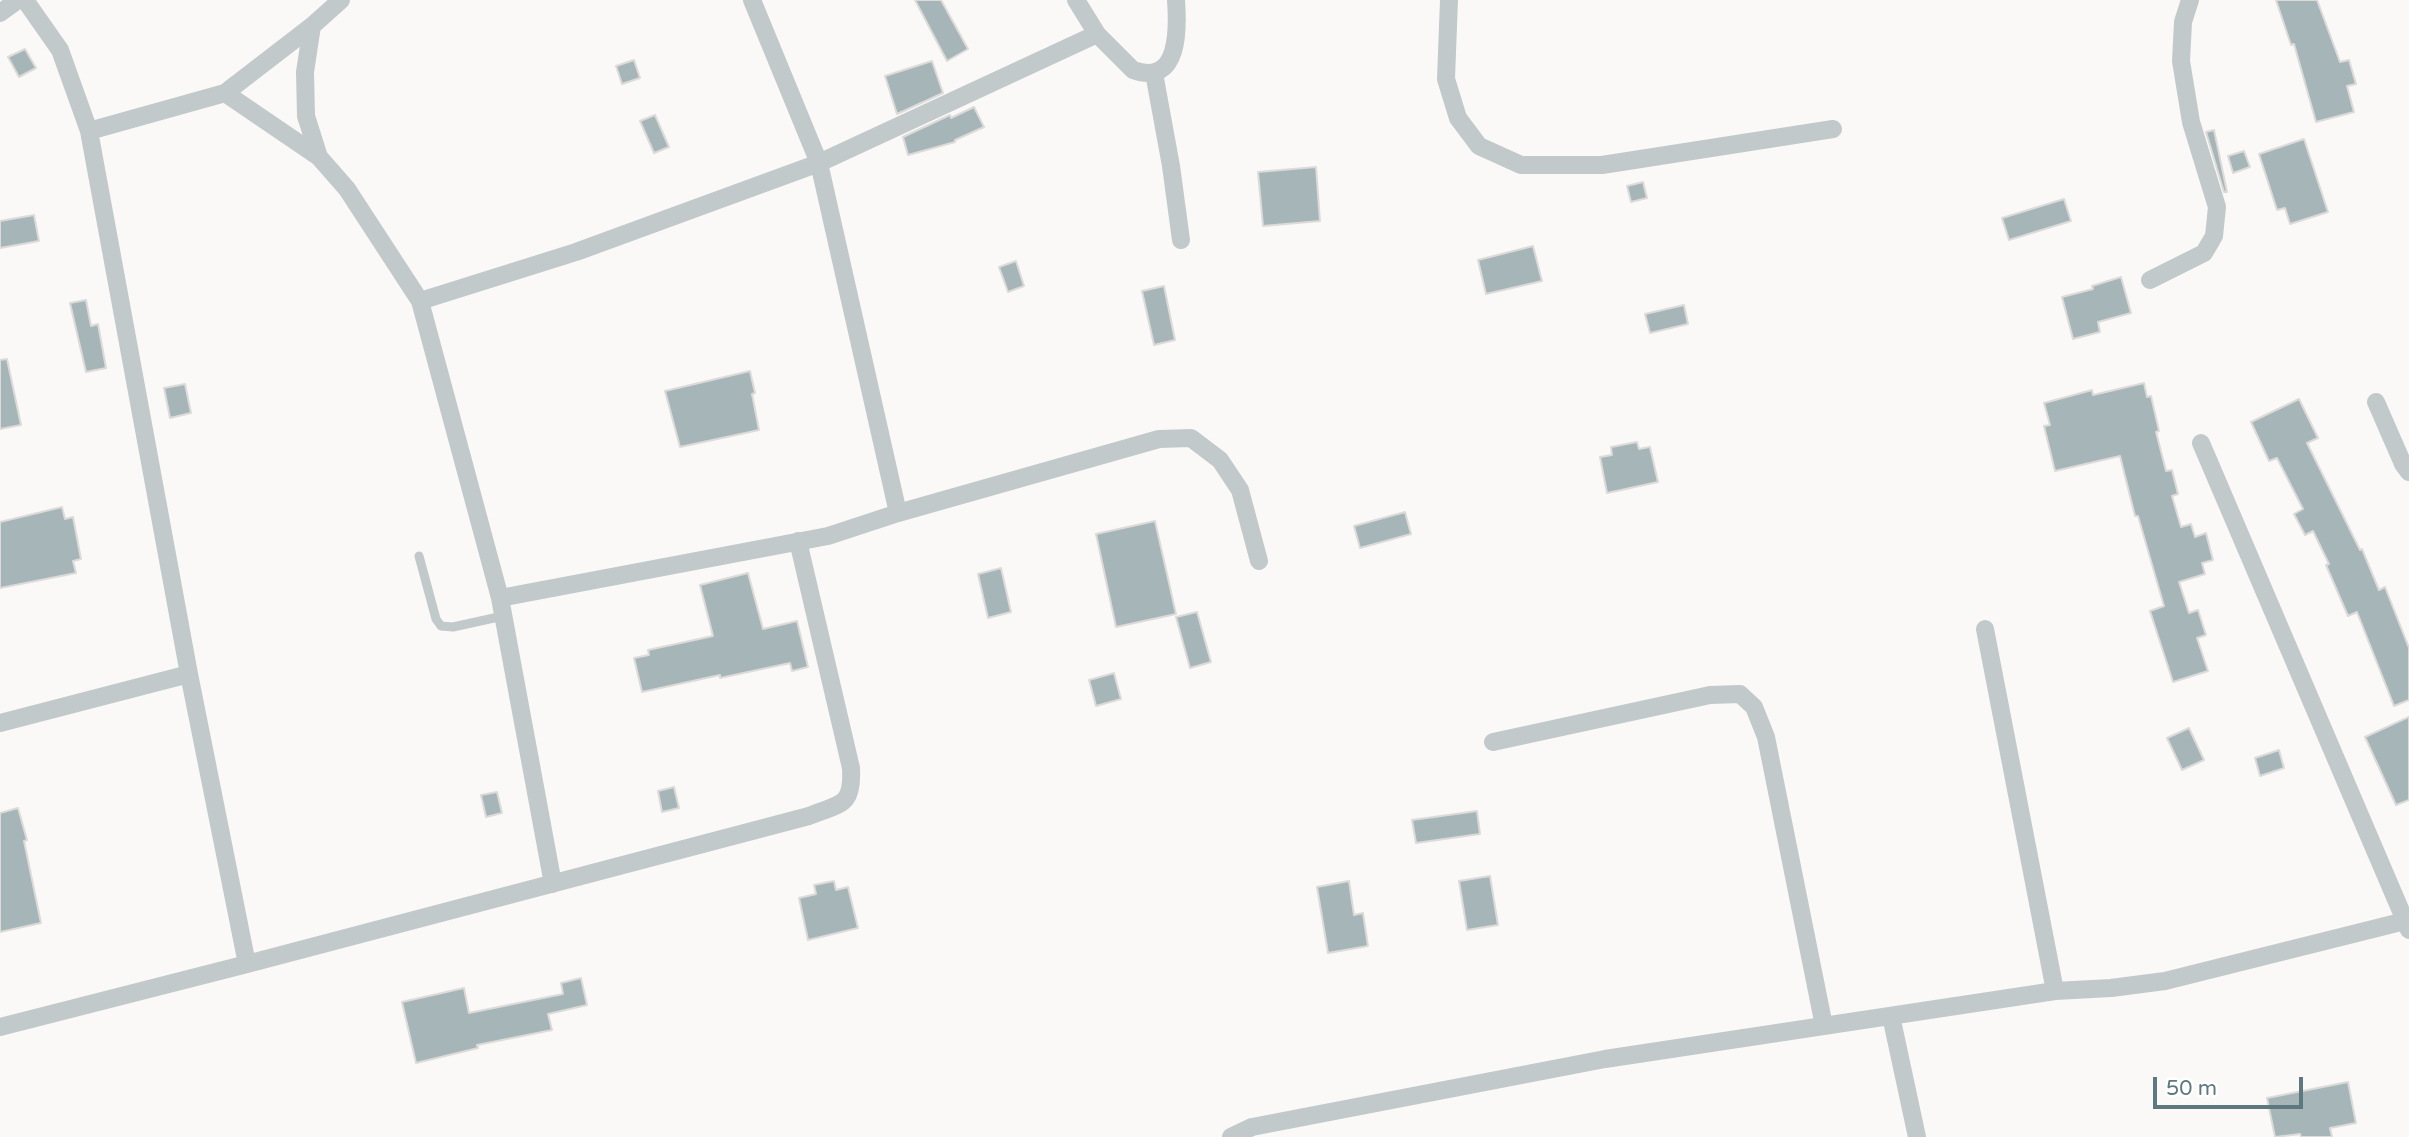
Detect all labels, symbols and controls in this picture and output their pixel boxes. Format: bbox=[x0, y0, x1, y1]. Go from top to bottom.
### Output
scale bar bbox=[2157, 1064, 2308, 1108]
text: 50 m bbox=[2166, 1076, 2217, 1101]

